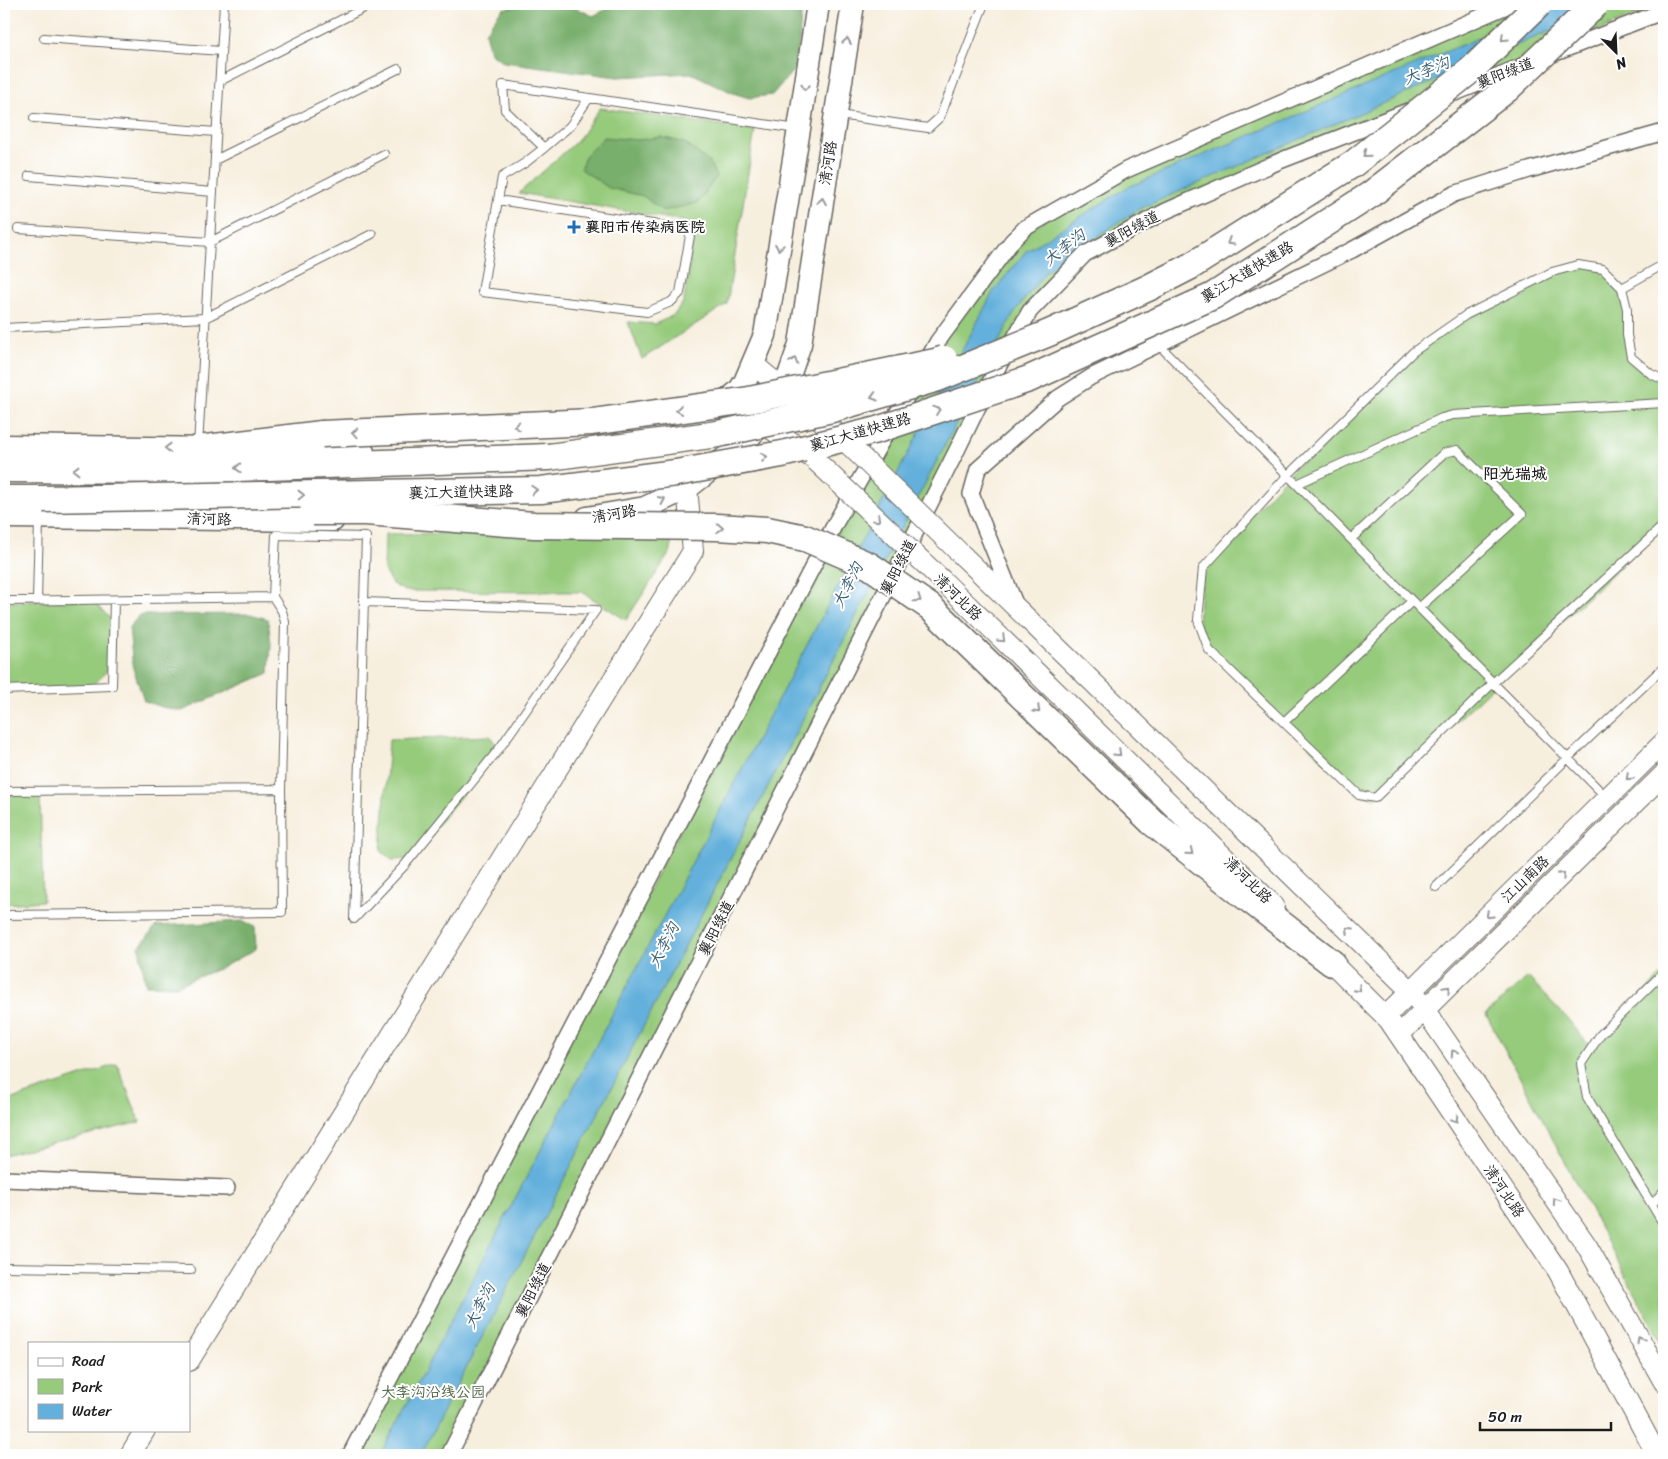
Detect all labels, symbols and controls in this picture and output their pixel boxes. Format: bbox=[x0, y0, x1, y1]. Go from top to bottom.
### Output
north arrow bbox=[1590, 28, 1640, 78]
one-way arrow bbox=[1501, 32, 1510, 41]
one-way arrow bbox=[841, 37, 851, 45]
water label: 大李沟 bbox=[1398, 47, 1456, 93]
street label: 襄阳绿道 bbox=[1472, 50, 1538, 96]
text: N bbox=[1611, 50, 1632, 77]
one-way arrow bbox=[801, 82, 811, 91]
street label: 清河路 bbox=[812, 139, 844, 187]
one-way arrow bbox=[1363, 148, 1372, 157]
one-way arrow bbox=[816, 197, 826, 206]
street label: 襄阳绿道 bbox=[1099, 203, 1165, 255]
place label: 襄阳市传染病医院 bbox=[585, 214, 705, 240]
marker: 襄阳市传染病医院 bbox=[567, 220, 581, 234]
water label: 大李沟 bbox=[1036, 220, 1094, 274]
street label: 襄江大道快速路 bbox=[1195, 234, 1299, 310]
one-way arrow bbox=[1226, 235, 1235, 245]
one-way arrow bbox=[775, 243, 785, 251]
one-way arrow bbox=[788, 358, 798, 366]
one-way arrow bbox=[870, 391, 878, 401]
one-way arrow bbox=[674, 404, 682, 415]
street label: 襄江大道快速路 bbox=[806, 405, 914, 459]
one-way arrow bbox=[932, 405, 941, 415]
one-way arrow bbox=[513, 420, 521, 431]
one-way arrow bbox=[350, 428, 358, 438]
one-way arrow bbox=[164, 443, 172, 454]
one-way arrow bbox=[759, 453, 768, 463]
district label: 阳光瑞城 bbox=[1483, 459, 1547, 488]
one-way arrow bbox=[234, 463, 242, 473]
one-way arrow bbox=[71, 465, 79, 475]
street label: 襄江大道快速路 bbox=[408, 478, 514, 506]
one-way arrow bbox=[530, 485, 538, 495]
one-way arrow bbox=[297, 489, 305, 500]
one-way arrow bbox=[657, 495, 666, 506]
street label: 清河路 bbox=[590, 497, 638, 531]
street label: 清河路 bbox=[186, 506, 232, 532]
one-way arrow bbox=[871, 513, 880, 522]
one-way arrow bbox=[717, 522, 725, 533]
street label: 襄阳绿道 bbox=[873, 534, 923, 600]
water label: 大李沟 bbox=[824, 555, 872, 613]
street label: 清河北路 bbox=[927, 567, 989, 627]
one-way arrow bbox=[913, 593, 922, 602]
one-way arrow bbox=[996, 633, 1005, 642]
one-way arrow bbox=[1031, 704, 1040, 713]
one-way arrow bbox=[1112, 747, 1121, 756]
one-way arrow bbox=[1626, 771, 1635, 780]
one-way arrow bbox=[1185, 847, 1194, 856]
street label: 江山南路 bbox=[1494, 849, 1556, 909]
street label: 清河北路 bbox=[1217, 850, 1279, 910]
one-way arrow bbox=[1557, 871, 1566, 880]
street label: 襄阳绿道 bbox=[691, 895, 741, 961]
one-way arrow bbox=[1485, 909, 1494, 918]
water label: 大李沟 bbox=[640, 915, 688, 973]
one-way arrow bbox=[1345, 927, 1354, 936]
one-way arrow bbox=[1353, 983, 1362, 992]
one-way arrow bbox=[1441, 985, 1450, 994]
one-way arrow bbox=[1451, 1049, 1460, 1058]
one-way arrow bbox=[1449, 1113, 1459, 1122]
street label: 清河北路 bbox=[1476, 1159, 1532, 1223]
one-way arrow bbox=[1553, 1197, 1562, 1207]
street label: 襄阳绿道 bbox=[508, 1257, 558, 1323]
water label: 大李沟 bbox=[456, 1276, 504, 1334]
one-way arrow bbox=[1637, 1336, 1647, 1345]
legend bbox=[28, 1342, 190, 1432]
text: Road bbox=[72, 1348, 105, 1374]
text: Park bbox=[72, 1374, 103, 1400]
park label: 大李沟沿线公园 bbox=[380, 1379, 486, 1405]
text: Water bbox=[72, 1398, 112, 1424]
scale bar bbox=[1480, 1399, 1612, 1431]
text: 50 m bbox=[1488, 1404, 1523, 1430]

